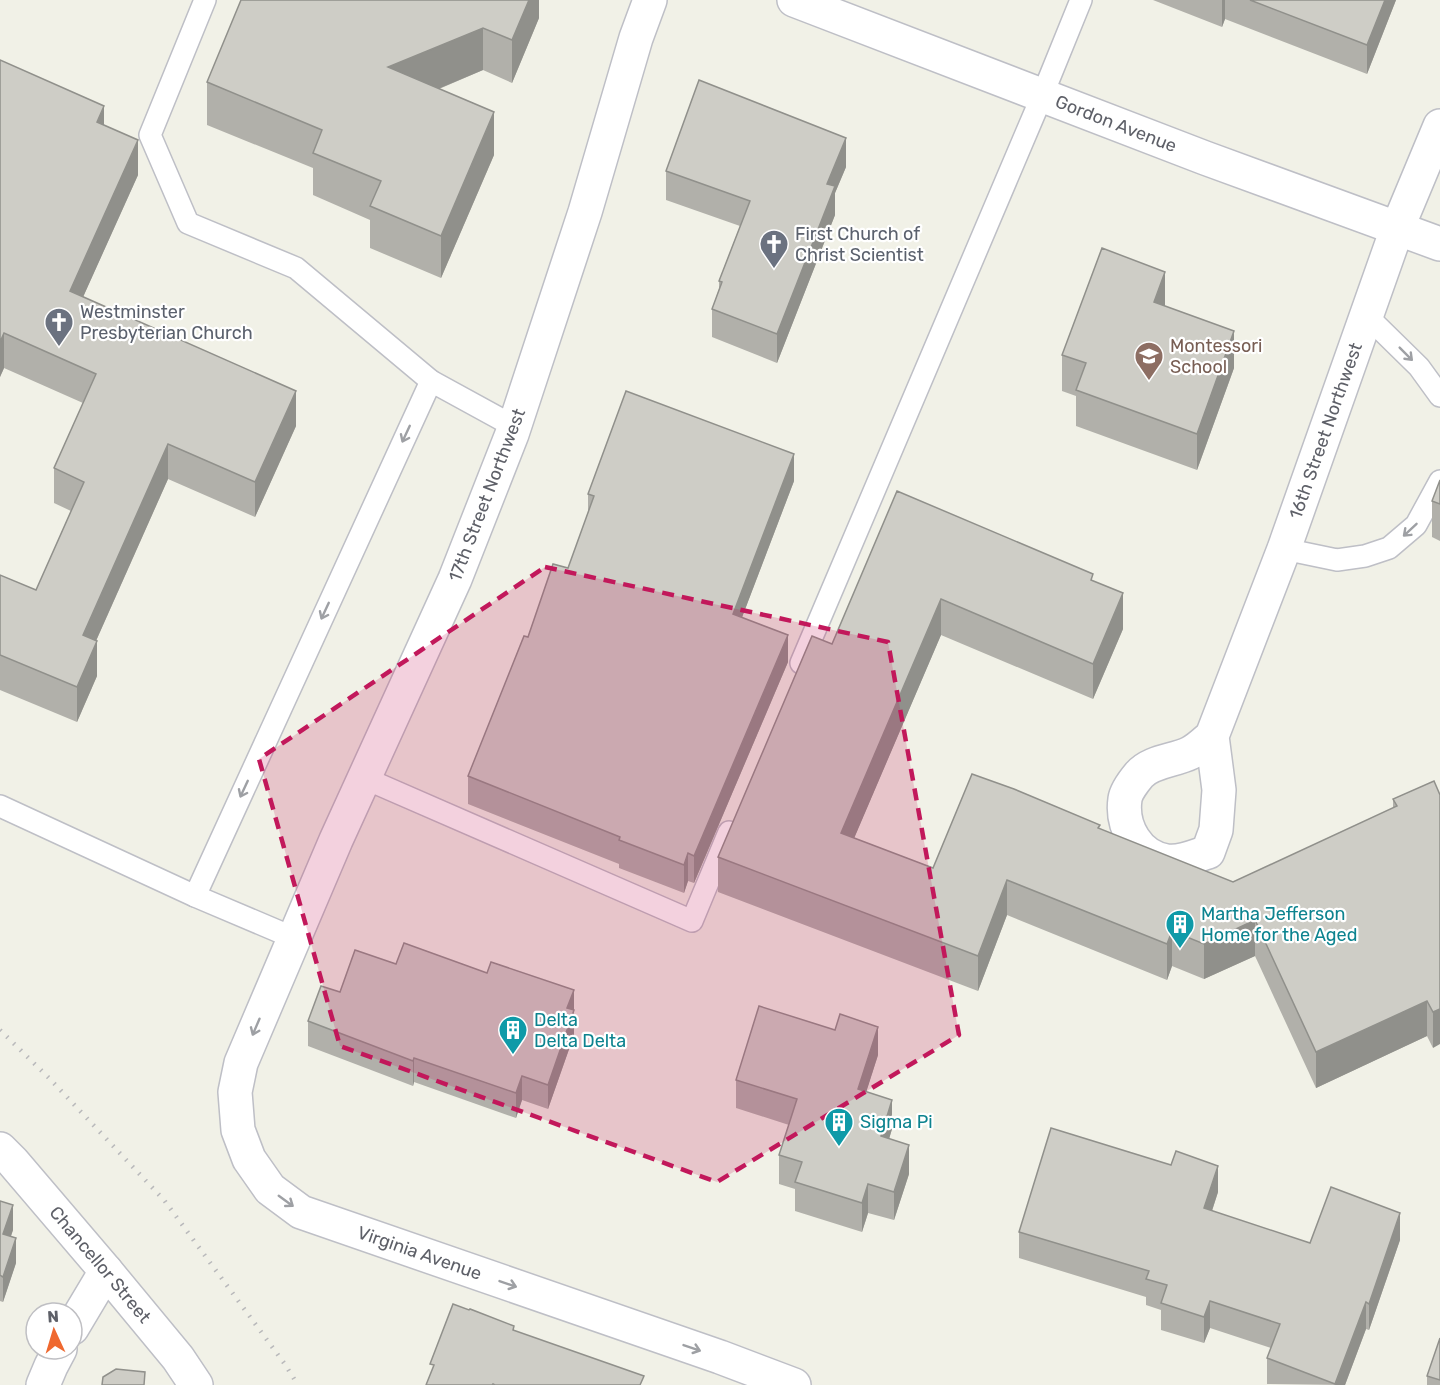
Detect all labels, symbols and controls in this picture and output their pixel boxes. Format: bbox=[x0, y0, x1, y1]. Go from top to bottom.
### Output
street label: Gordon Avenue bbox=[1052, 91, 1180, 157]
place label: First Church of Christ Scientist bbox=[795, 223, 924, 266]
church icon: First Church of Christ Scientist bbox=[758, 228, 790, 270]
place label: Westminster Presbyterian Church bbox=[80, 301, 253, 344]
church icon: Westminster Presbyterian Church bbox=[43, 306, 75, 348]
place label: Montessori School bbox=[1170, 335, 1262, 378]
school or university icon: Montessori School bbox=[1133, 340, 1165, 382]
street label: 16th Street Northwest bbox=[1284, 340, 1367, 522]
one-way arrow bbox=[1398, 347, 1413, 362]
street label: 17th Street Northwest bbox=[444, 405, 530, 585]
one-way arrow bbox=[400, 425, 412, 443]
one-way arrow bbox=[1402, 523, 1417, 537]
one-way arrow bbox=[319, 602, 331, 620]
one-way arrow bbox=[238, 779, 249, 797]
place label: Martha Jefferson Home for the Aged bbox=[1201, 903, 1357, 946]
building icon: Martha Jefferson Home for the Aged bbox=[1164, 908, 1196, 950]
place label: Delta Delta Delta bbox=[534, 1009, 626, 1052]
building icon: Delta Delta Delta bbox=[497, 1014, 529, 1056]
one-way arrow bbox=[250, 1017, 261, 1036]
building icon: Sigma Pi bbox=[823, 1106, 855, 1148]
place label: Sigma Pi bbox=[860, 1111, 933, 1133]
one-way arrow bbox=[278, 1195, 294, 1207]
street label: Chancellor Street bbox=[45, 1202, 155, 1328]
street label: Virginia Avenue bbox=[354, 1221, 485, 1285]
one-way arrow bbox=[498, 1279, 517, 1290]
north arrow bbox=[24, 1301, 84, 1361]
text: N bbox=[47, 1307, 59, 1326]
one-way arrow bbox=[682, 1343, 701, 1354]

